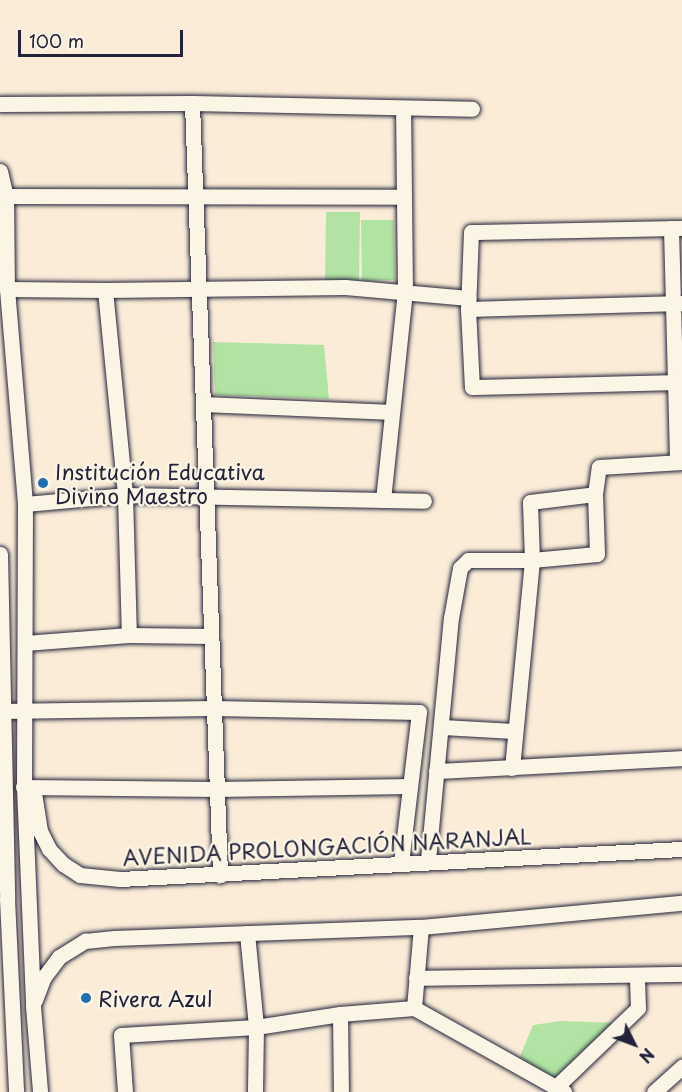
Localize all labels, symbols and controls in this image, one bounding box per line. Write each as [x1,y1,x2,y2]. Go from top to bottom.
scale bar [21,18,186,56]
text: 100 m [29,27,84,54]
place label: Institución Educativa Divino Maestro [55,458,265,508]
marker: Institución Educativa Divino Maestro [36,476,50,490]
street label: AVENIDA PROLONGACIÓN NARANJAL [122,823,532,869]
place label: Rivera Azul [98,985,214,1011]
marker: Rivera Azul [79,991,93,1005]
north arrow [604,1014,664,1074]
text: N [634,1043,661,1069]

